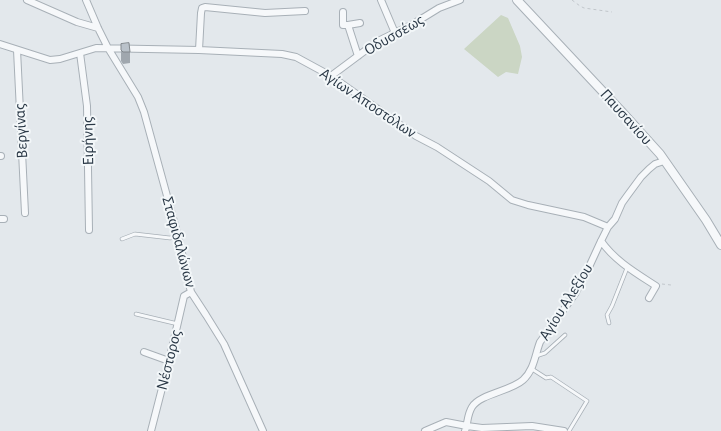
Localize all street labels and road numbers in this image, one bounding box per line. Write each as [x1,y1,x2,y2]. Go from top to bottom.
street label: Οδυσσέως [361,10,427,60]
street label: Αγίων Αποστόλων [316,64,420,142]
street label: Παυσανίου [596,85,656,149]
street label: Βεργίνας [10,103,32,159]
street label: Ειρήνης [78,117,98,165]
street label: Σταφιδαλώνων [158,194,200,290]
street label: Αγίου Αλεξίου [535,260,597,344]
street label: Νέστορος [152,328,186,392]

